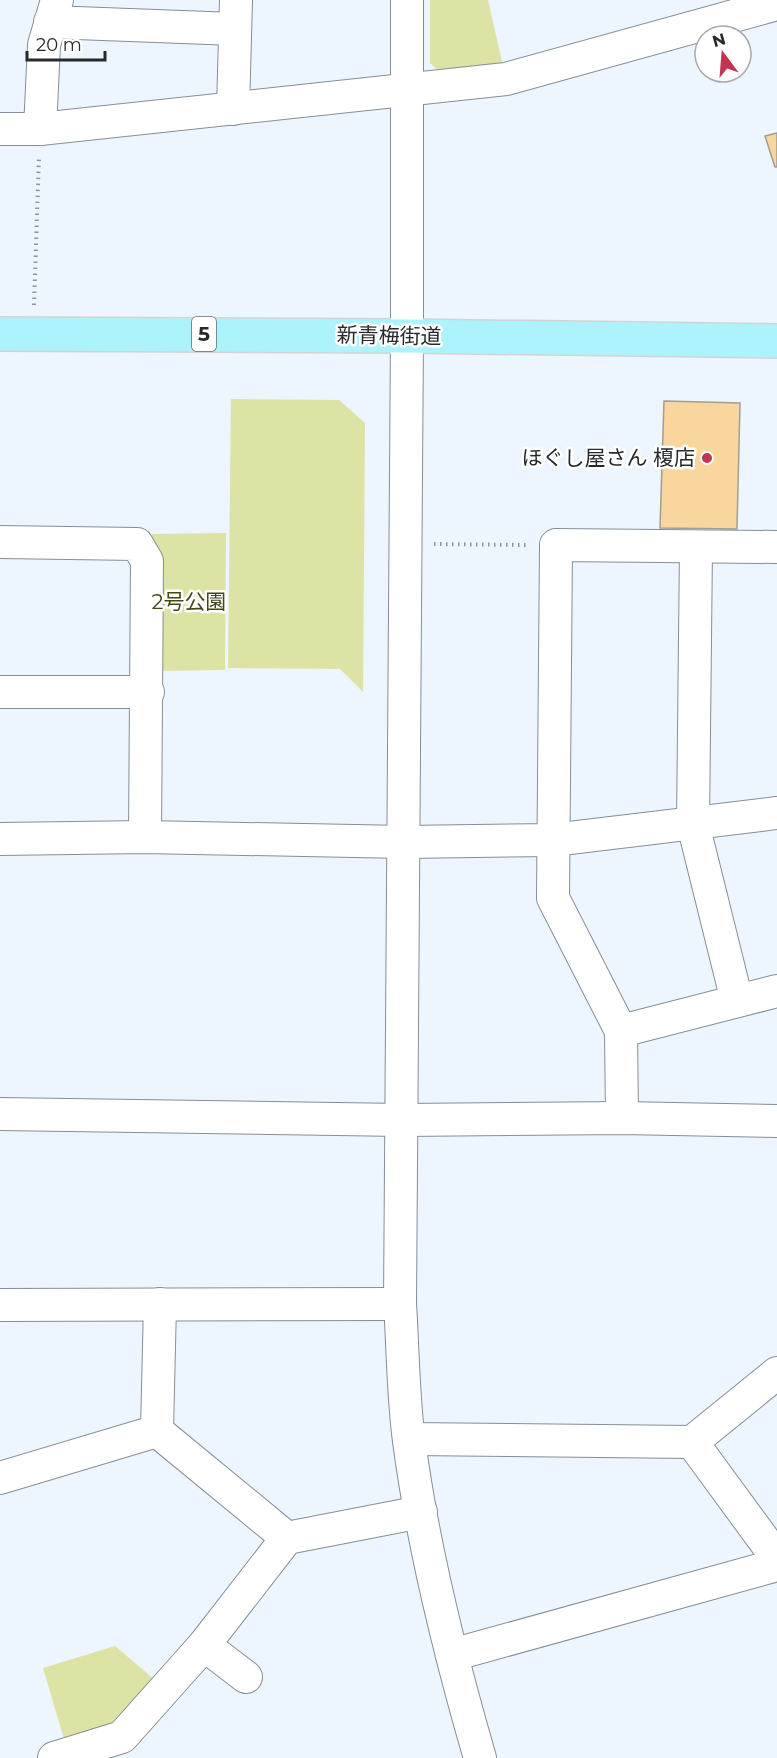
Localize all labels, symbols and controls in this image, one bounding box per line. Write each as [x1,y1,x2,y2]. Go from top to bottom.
scale bar [27,24,105,62]
north arrow [693,24,753,84]
text: N [710,29,728,51]
text: 20 m [36,34,82,56]
road number: 5 [192,317,216,351]
street label: 新青梅街道 [336,322,442,349]
place label: ほぐし屋さん 榎店 [521,445,695,470]
marker: ほぐし屋さん 榎店 [700,451,714,465]
park label: 2号公園 [152,589,226,614]

